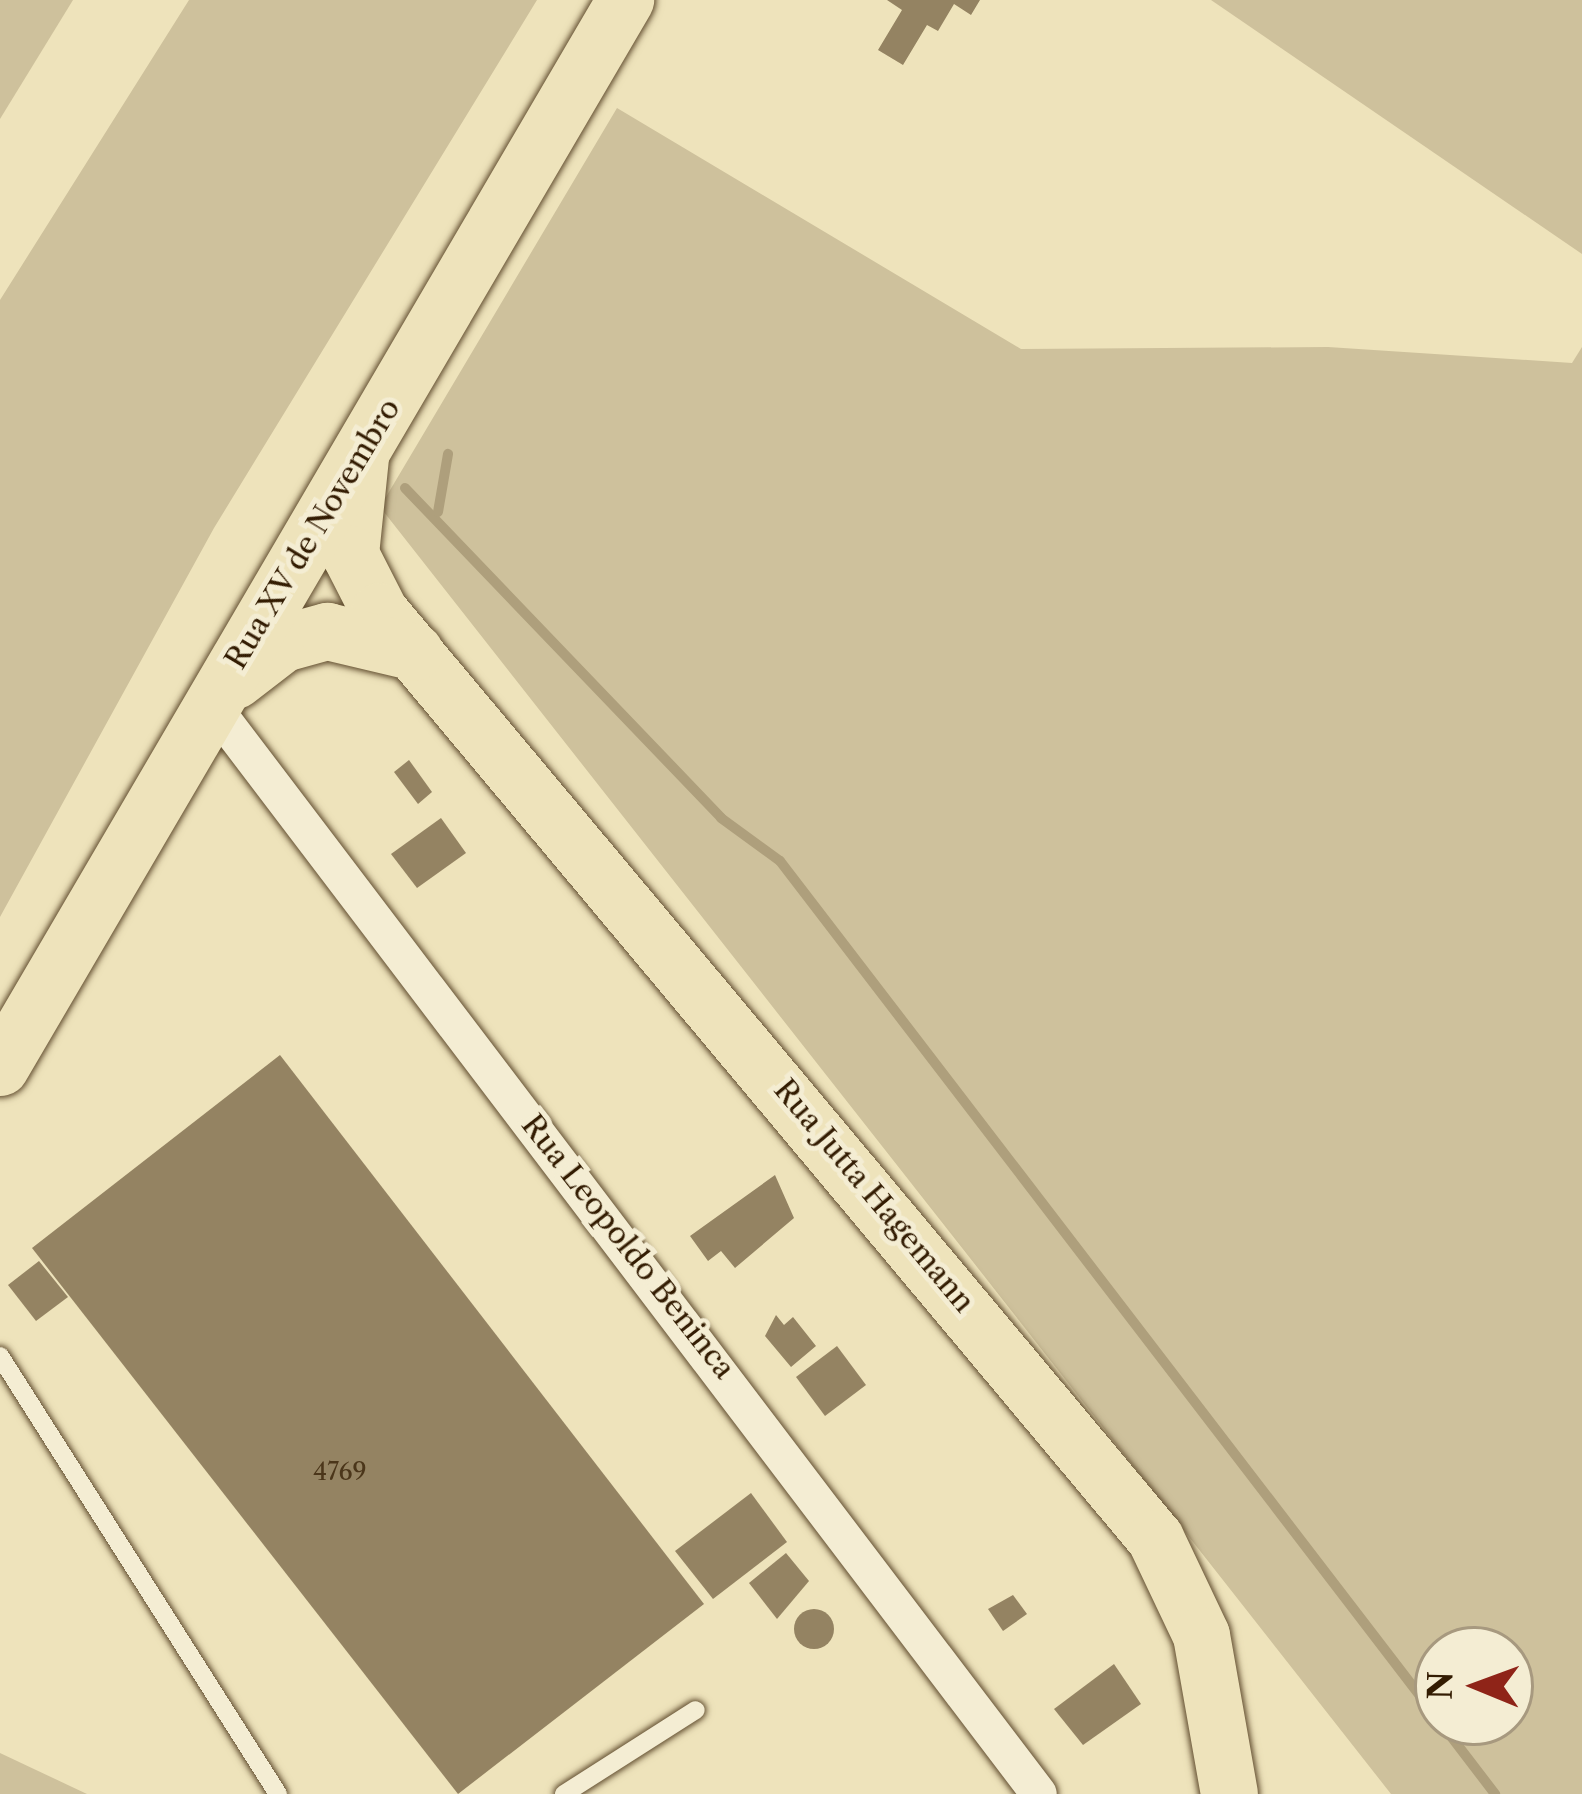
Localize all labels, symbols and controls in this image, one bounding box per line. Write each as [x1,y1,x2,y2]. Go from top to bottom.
street label: Rua XV de Novembro [217,391,409,677]
street label: Rua Jutta Hagemann [766,1072,982,1320]
street label: Rua Leopoldo Beninca [514,1108,742,1386]
house number: 4769 [313,1458,367,1486]
north arrow [1414,1626,1534,1746]
text: N [1420,1671,1461,1700]

